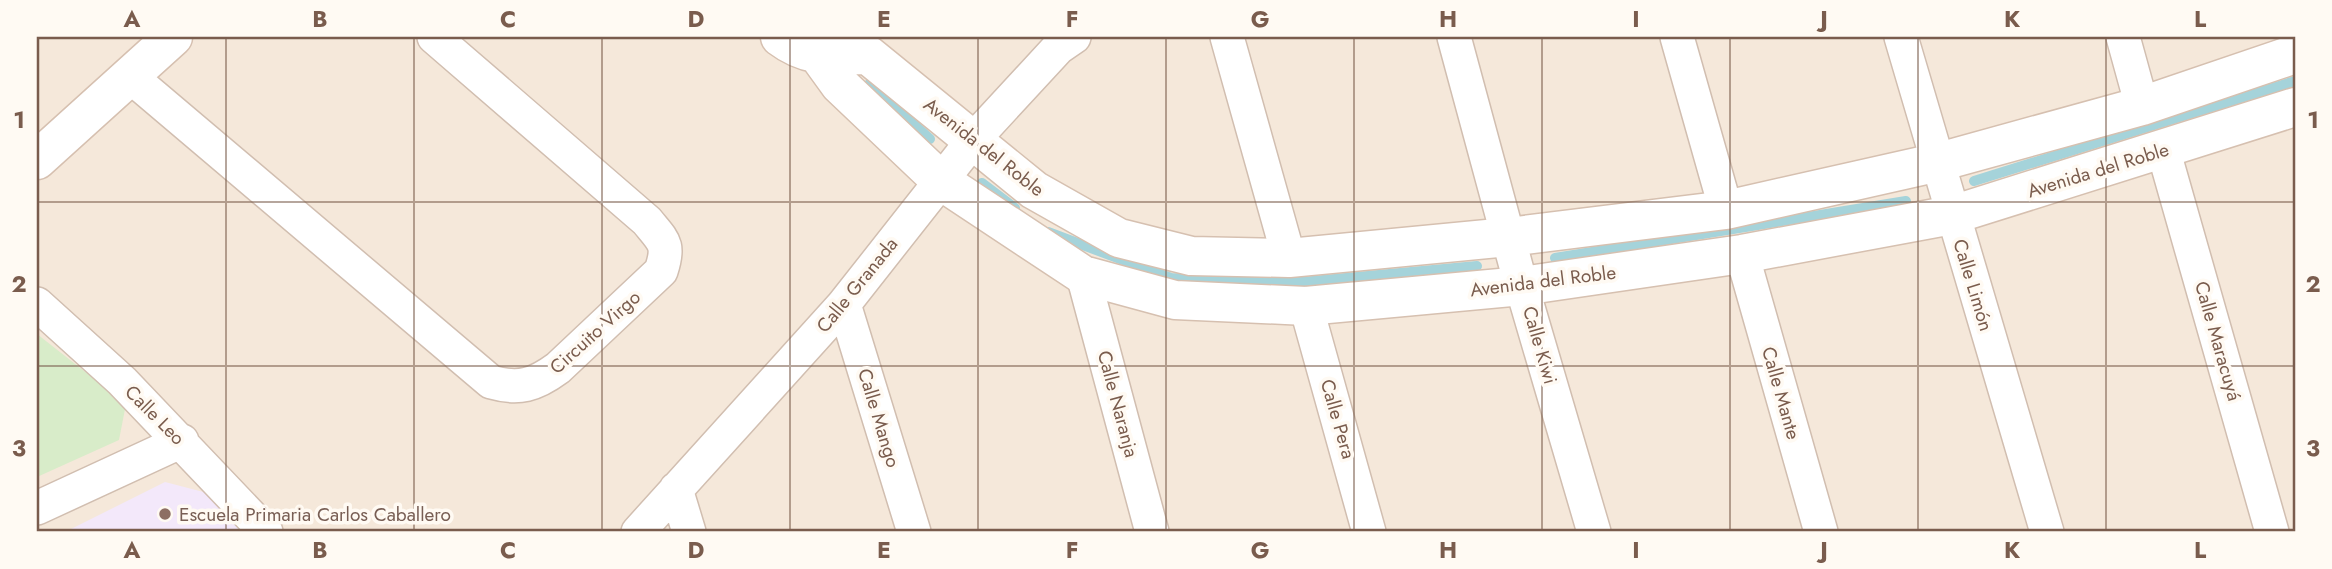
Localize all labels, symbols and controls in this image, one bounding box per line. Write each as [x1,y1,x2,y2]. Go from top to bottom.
text: A [123,2,141,36]
text: B [312,2,328,36]
text: C [500,2,516,36]
text: D [688,2,705,36]
text: E [877,2,891,36]
text: F [1066,2,1078,36]
text: G [1251,2,1269,36]
text: H [1439,2,1457,36]
text: I [1632,2,1640,36]
text: J [1816,2,1828,36]
text: K [2004,2,2021,36]
text: L [2194,2,2207,36]
street label: Avenida del Roble [918,91,1050,203]
text: 1 [13,103,25,137]
text: 1 [2307,103,2319,137]
street label: Avenida del Roble [2024,136,2172,204]
street label: Calle Granada [810,231,904,339]
street label: Calle Limón [1946,236,2000,334]
street label: Avenida del Roble [1469,259,1618,303]
text: 2 [11,267,27,301]
text: 2 [2305,267,2321,301]
street label: Calle Maracuyá [2188,278,2248,404]
street label: Circuito Virgo [544,284,646,380]
street label: Calle Kiwi [1516,303,1564,387]
street label: Calle Mante [1755,344,1807,443]
street label: Calle Naranja [1091,347,1145,461]
street label: Calle Mango [851,365,907,471]
street label: Calle Pera [1314,376,1362,462]
street label: Calle Leo [119,379,191,451]
text: 3 [12,431,26,465]
text: 3 [2306,431,2320,465]
place label: Escuela Primaria Carlos Caballero [179,501,451,528]
marker: Escuela Primaria Carlos Caballero [157,506,173,522]
text: A [123,533,141,567]
text: B [312,533,328,567]
text: C [500,533,516,567]
text: D [688,533,705,567]
text: E [877,533,891,567]
text: F [1066,533,1078,567]
text: G [1251,533,1269,567]
text: H [1439,533,1457,567]
text: I [1632,533,1640,567]
text: J [1816,533,1828,567]
text: K [2004,533,2021,567]
text: L [2194,533,2207,567]

